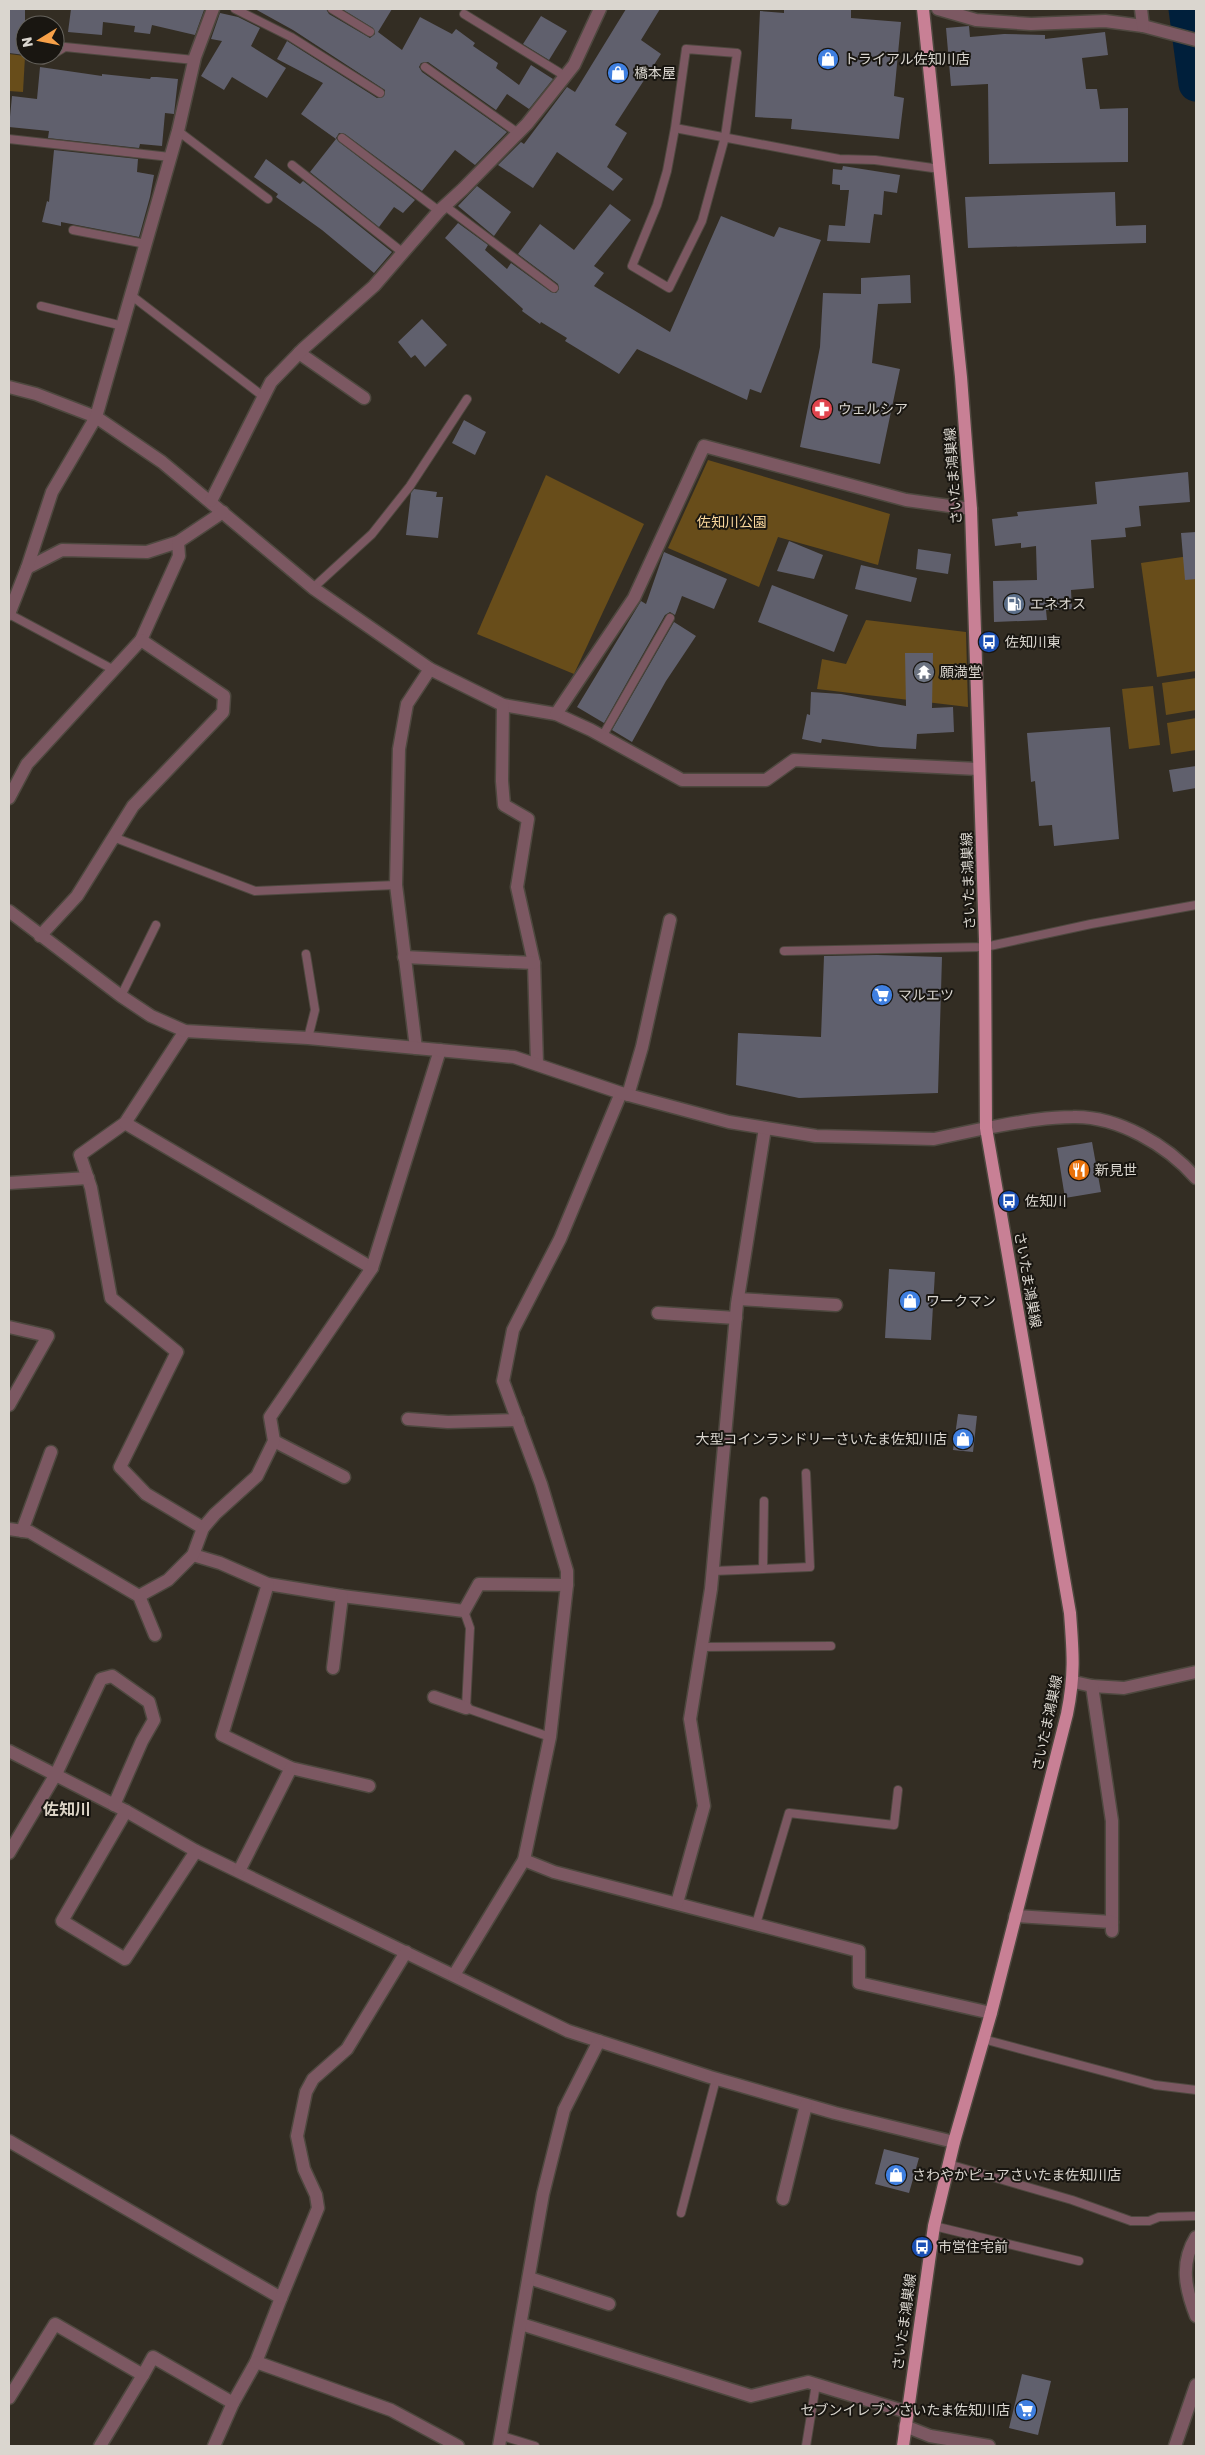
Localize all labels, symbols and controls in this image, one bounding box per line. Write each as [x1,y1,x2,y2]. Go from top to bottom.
north arrow [15,15,65,65]
text: N [18,36,37,49]
shop icon: トライアル佐知川店 [816,47,840,71]
place label: トライアル佐知川店 [844,51,970,68]
shop icon: 橋本屋 [606,61,630,85]
place label: 橋本屋 [634,65,676,82]
pharmacy icon: ウェルシア [810,397,834,421]
place label: ウェルシア [838,401,908,418]
street label: さいたま鴻巣線 [942,427,965,525]
park label: 佐知川公園 [697,514,767,531]
fuel station icon: エネオス [1002,592,1026,616]
place label: エネオス [1030,596,1086,613]
bus stop icon: 佐知川東 [977,630,1001,654]
place label: 佐知川東 [1005,634,1061,651]
temple icon: 願満堂 [912,660,936,684]
place label: 願満堂 [940,664,982,681]
street label: さいたま鴻巣線 [958,832,979,930]
supermarket icon: マルエツ [870,983,894,1007]
place label: マルエツ [898,987,954,1004]
restaurant icon: 新見世 [1067,1158,1091,1182]
place label: 新見世 [1095,1162,1137,1179]
bus stop icon: 佐知川 [997,1189,1021,1213]
place label: 佐知川 [1025,1193,1067,1210]
street label: さいたま鴻巣線 [1011,1231,1044,1330]
shop icon: ワークマン [898,1289,922,1313]
place label: ワークマン [926,1293,996,1310]
shop icon: 大型コインランドリーさいたま佐知川店 [951,1427,975,1451]
place label: 大型コインランドリーさいたま佐知川店 [695,1431,947,1448]
street label: さいたま鴻巣線 [1029,1674,1066,1773]
district label: 佐知川 [42,1800,91,1819]
shop icon: さわやかピュアさいたま佐知川店 [884,2163,908,2187]
place label: さわやかピュアさいたま佐知川店 [912,2167,1121,2184]
bus stop icon: 市営住宅前 [910,2235,934,2259]
place label: 市営住宅前 [938,2239,1008,2256]
street label: さいたま鴻巣線 [889,2273,920,2372]
supermarket icon: セブンイレブンさいたま佐知川店 [1014,2398,1038,2422]
place label: セブンイレブンさいたま佐知川店 [800,2402,1010,2419]

